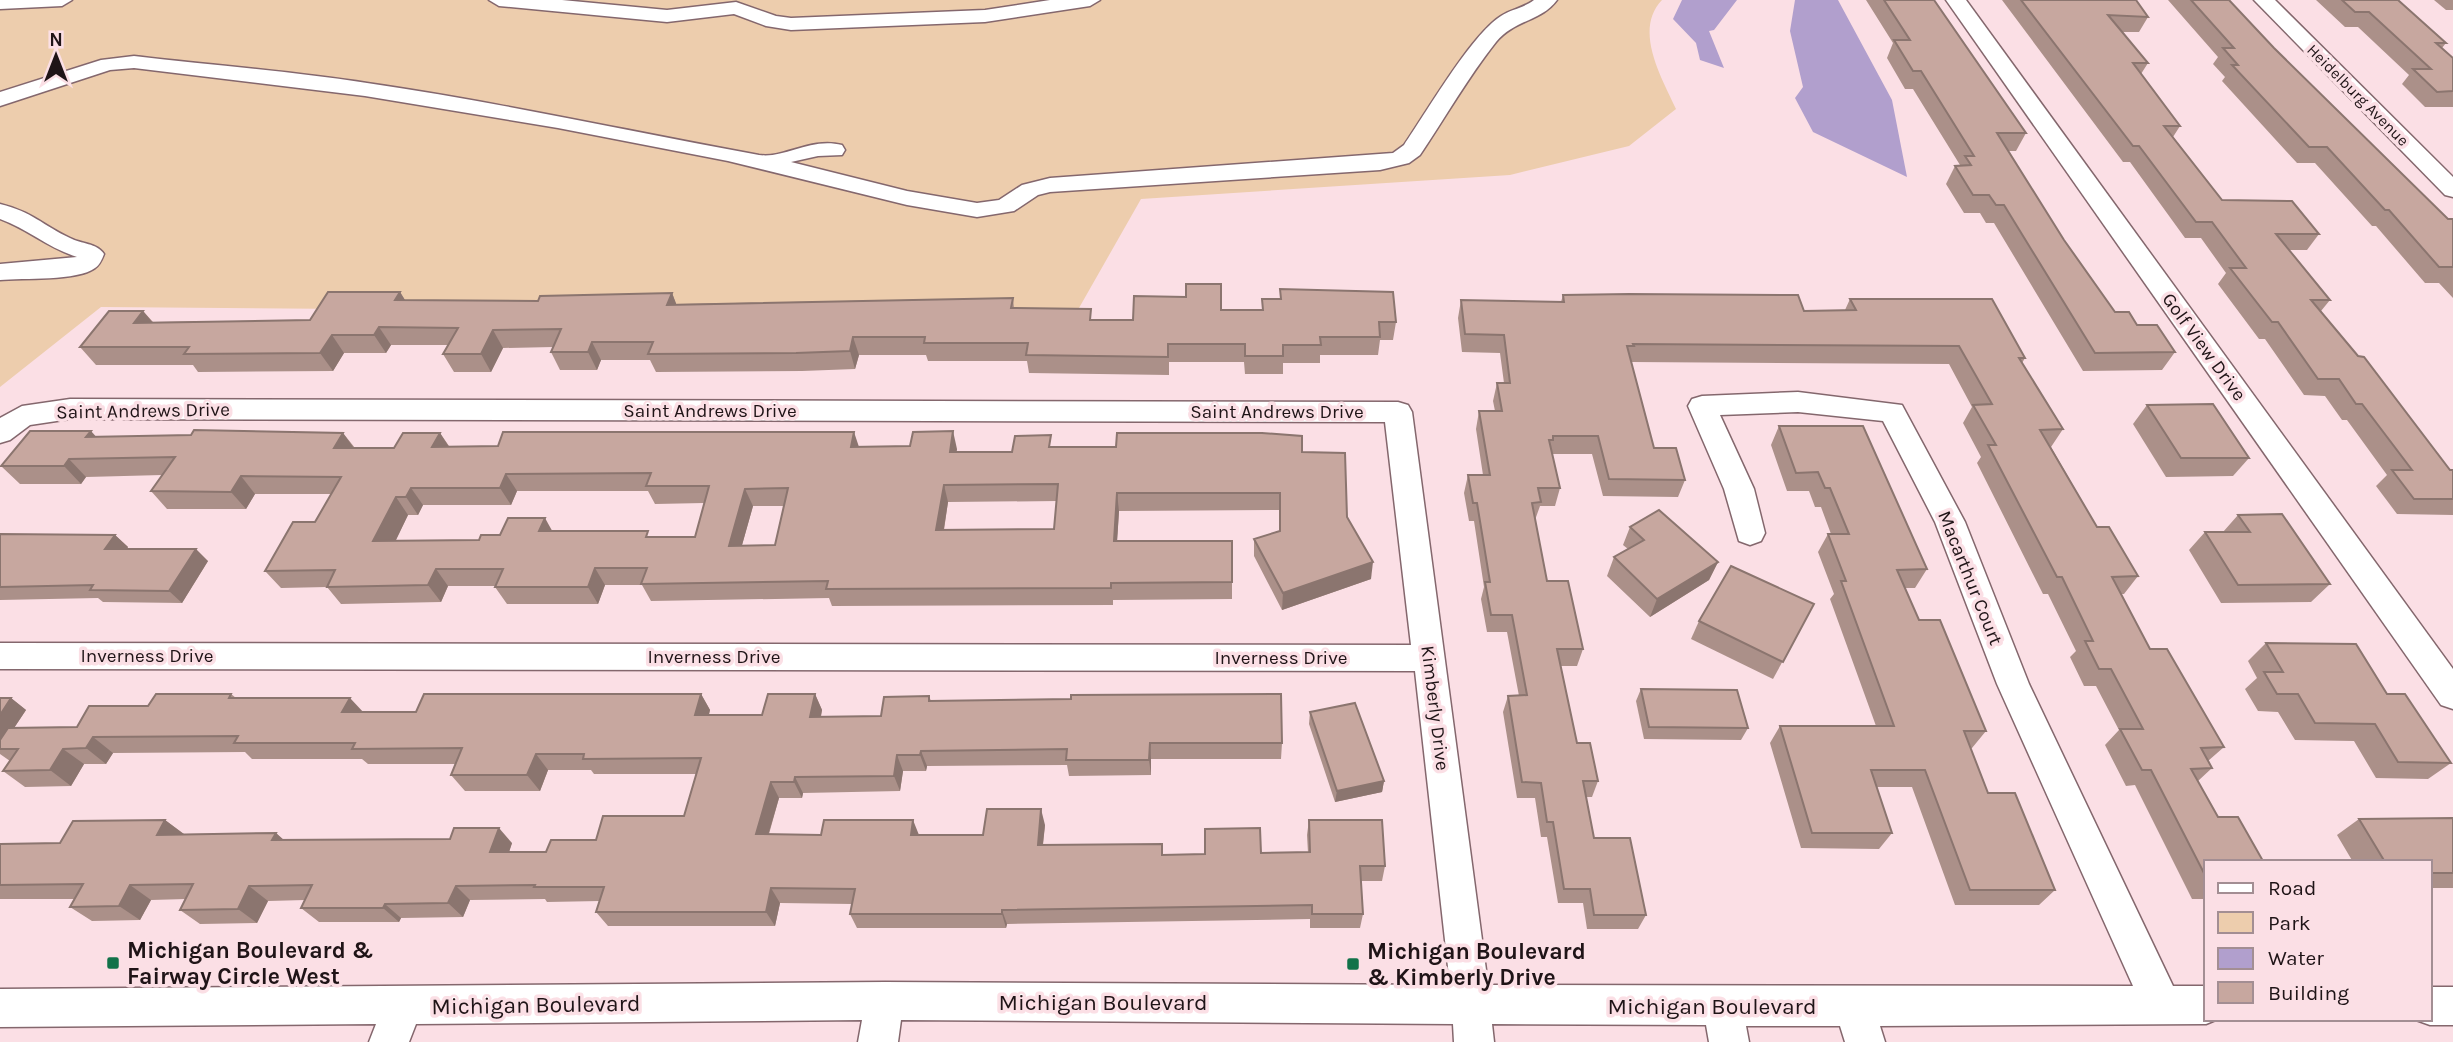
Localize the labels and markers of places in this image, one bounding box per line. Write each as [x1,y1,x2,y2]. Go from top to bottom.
place label: Michigan Boulevard & Fairway Circle West [127,937,374,990]
place label: Michigan Boulevard & Kimberly Drive [1367,938,1586,991]
marker: Michigan Boulevard & Fairway Circle West [105,955,121,971]
marker: Michigan Boulevard & Kimberly Drive [1345,956,1361,972]

